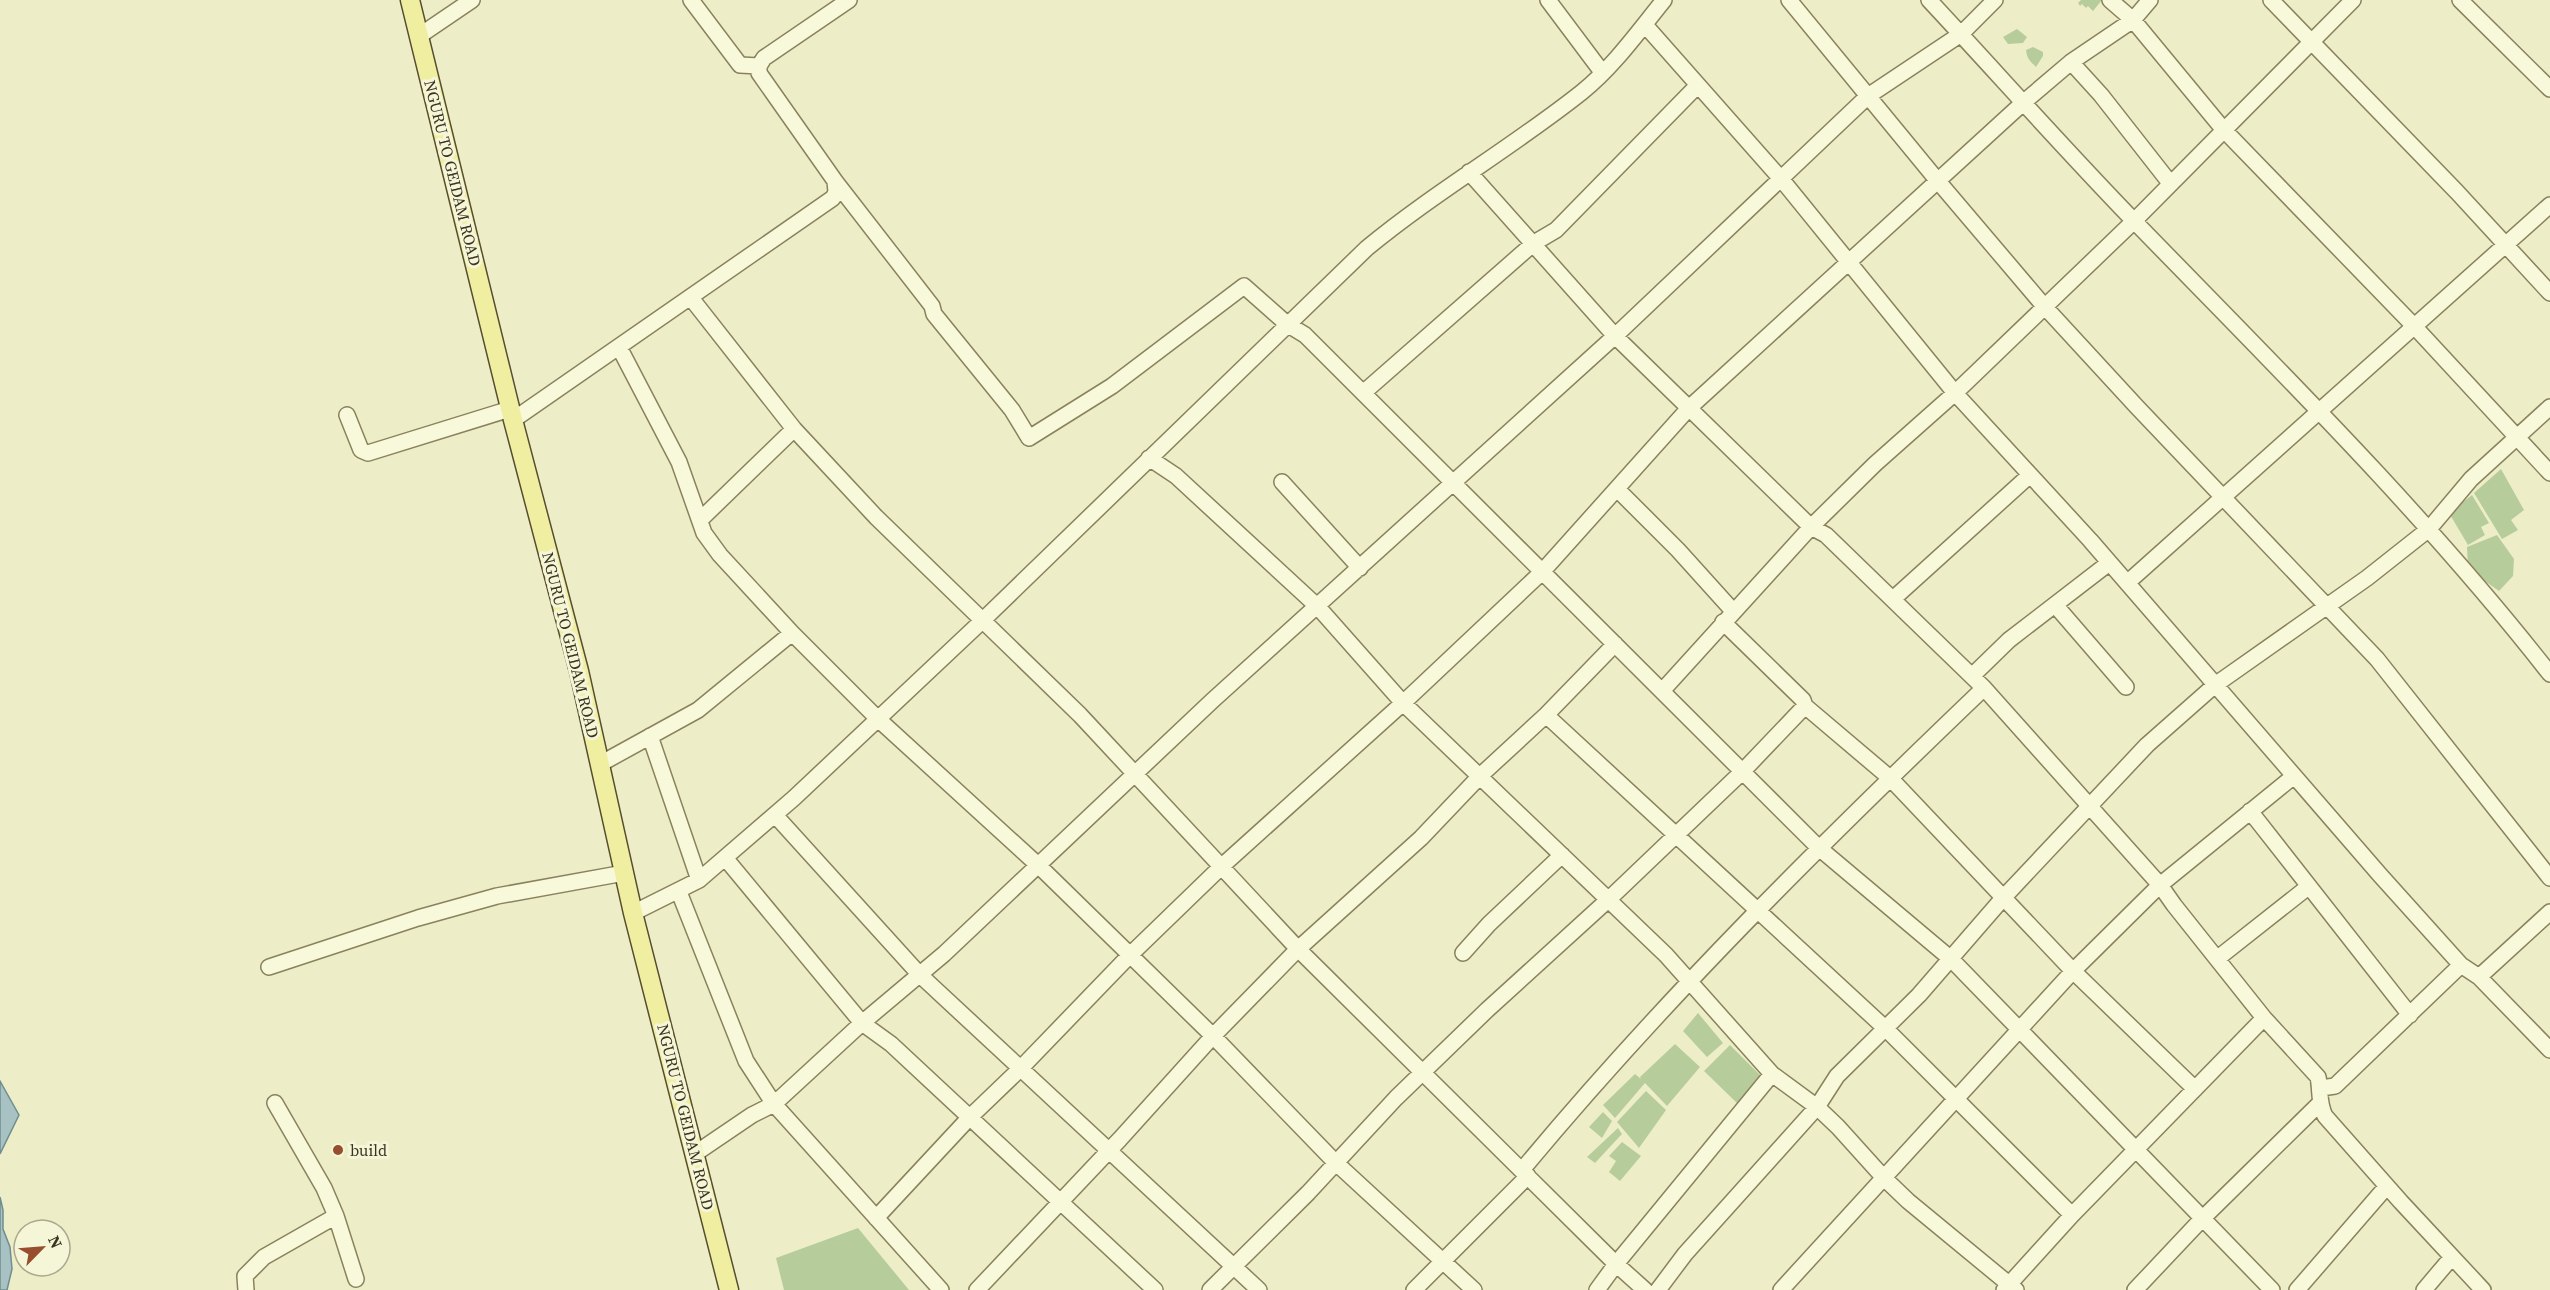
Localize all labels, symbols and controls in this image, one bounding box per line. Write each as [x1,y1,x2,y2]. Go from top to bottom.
street label: NGURU TO GEIDAM ROAD [419,78,487,268]
street label: NGURU TO GEIDAM ROAD [537,550,605,740]
street label: NGURU TO GEIDAM ROAD [652,1022,720,1212]
place label: build [350,1139,387,1161]
marker: build [331,1143,345,1157]
north arrow [12,1218,72,1278]
text: N [43,1232,68,1252]

